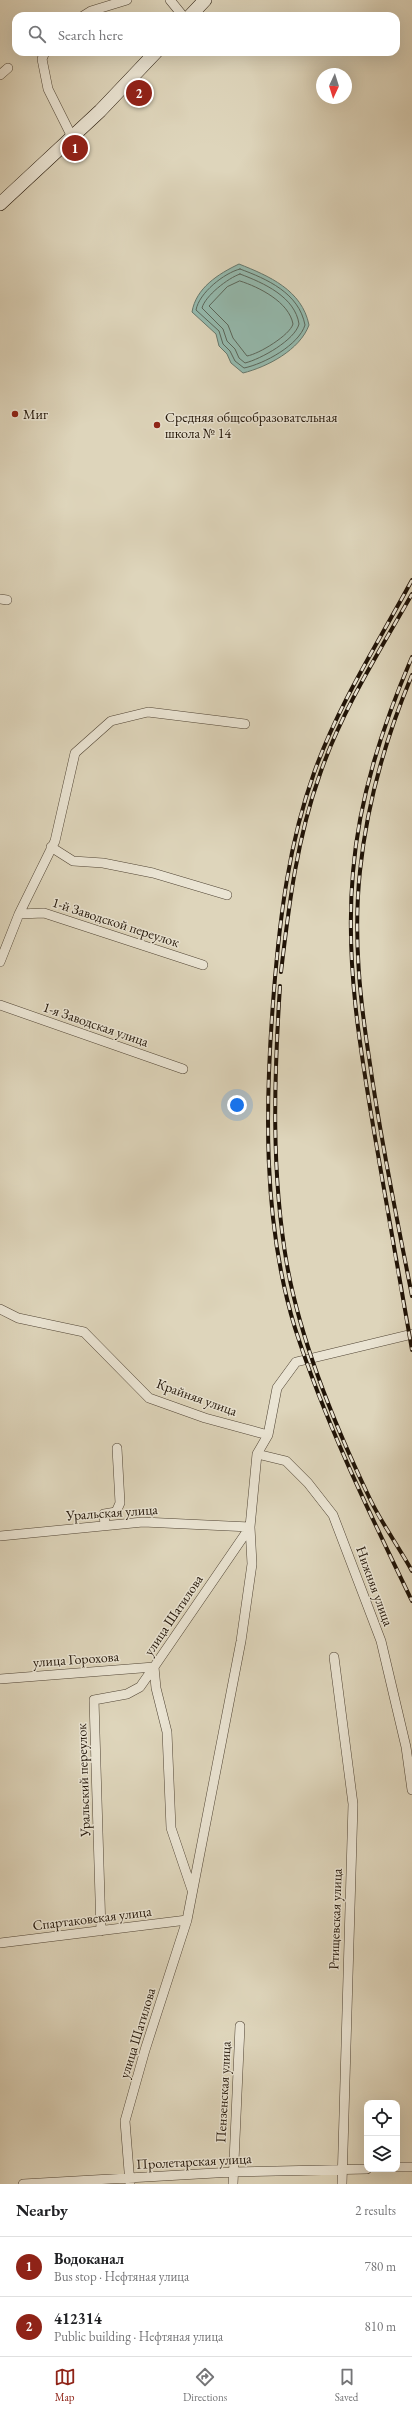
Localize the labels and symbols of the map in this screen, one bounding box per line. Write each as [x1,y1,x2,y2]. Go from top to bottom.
north arrow [316,68,352,104]
pin: 2 [126,78,152,108]
pin: 1 [62,133,88,163]
place label: Миг [23,405,48,423]
place label: Средняя общеобразовательная школа № 14 [165,408,338,442]
marker: Миг [10,409,20,419]
marker: Средняя общеобразовательная школа № 14 [152,420,162,430]
street label: 1-й Заводской переулок [50,893,182,951]
street label: 1-я Заводская улица [41,997,152,1051]
your location [227,1095,247,1115]
street label: Крайняя улица [154,1374,240,1420]
street label: Уральская улица [65,1500,159,1524]
street label: Нижняя улица [352,1544,398,1629]
street label: улица Шатилова [139,1571,207,1659]
street label: улица Горохова [32,1647,120,1671]
street label: Уральский переулок [72,1723,94,1838]
street label: Ртищевская улица [324,1868,346,1970]
street label: Спартаковская улица [31,1902,153,1934]
street label: улица Шатилова [115,1985,159,2081]
street label: Пензенская улица [211,2040,235,2143]
street label: Пролетарская улица [136,2149,253,2173]

